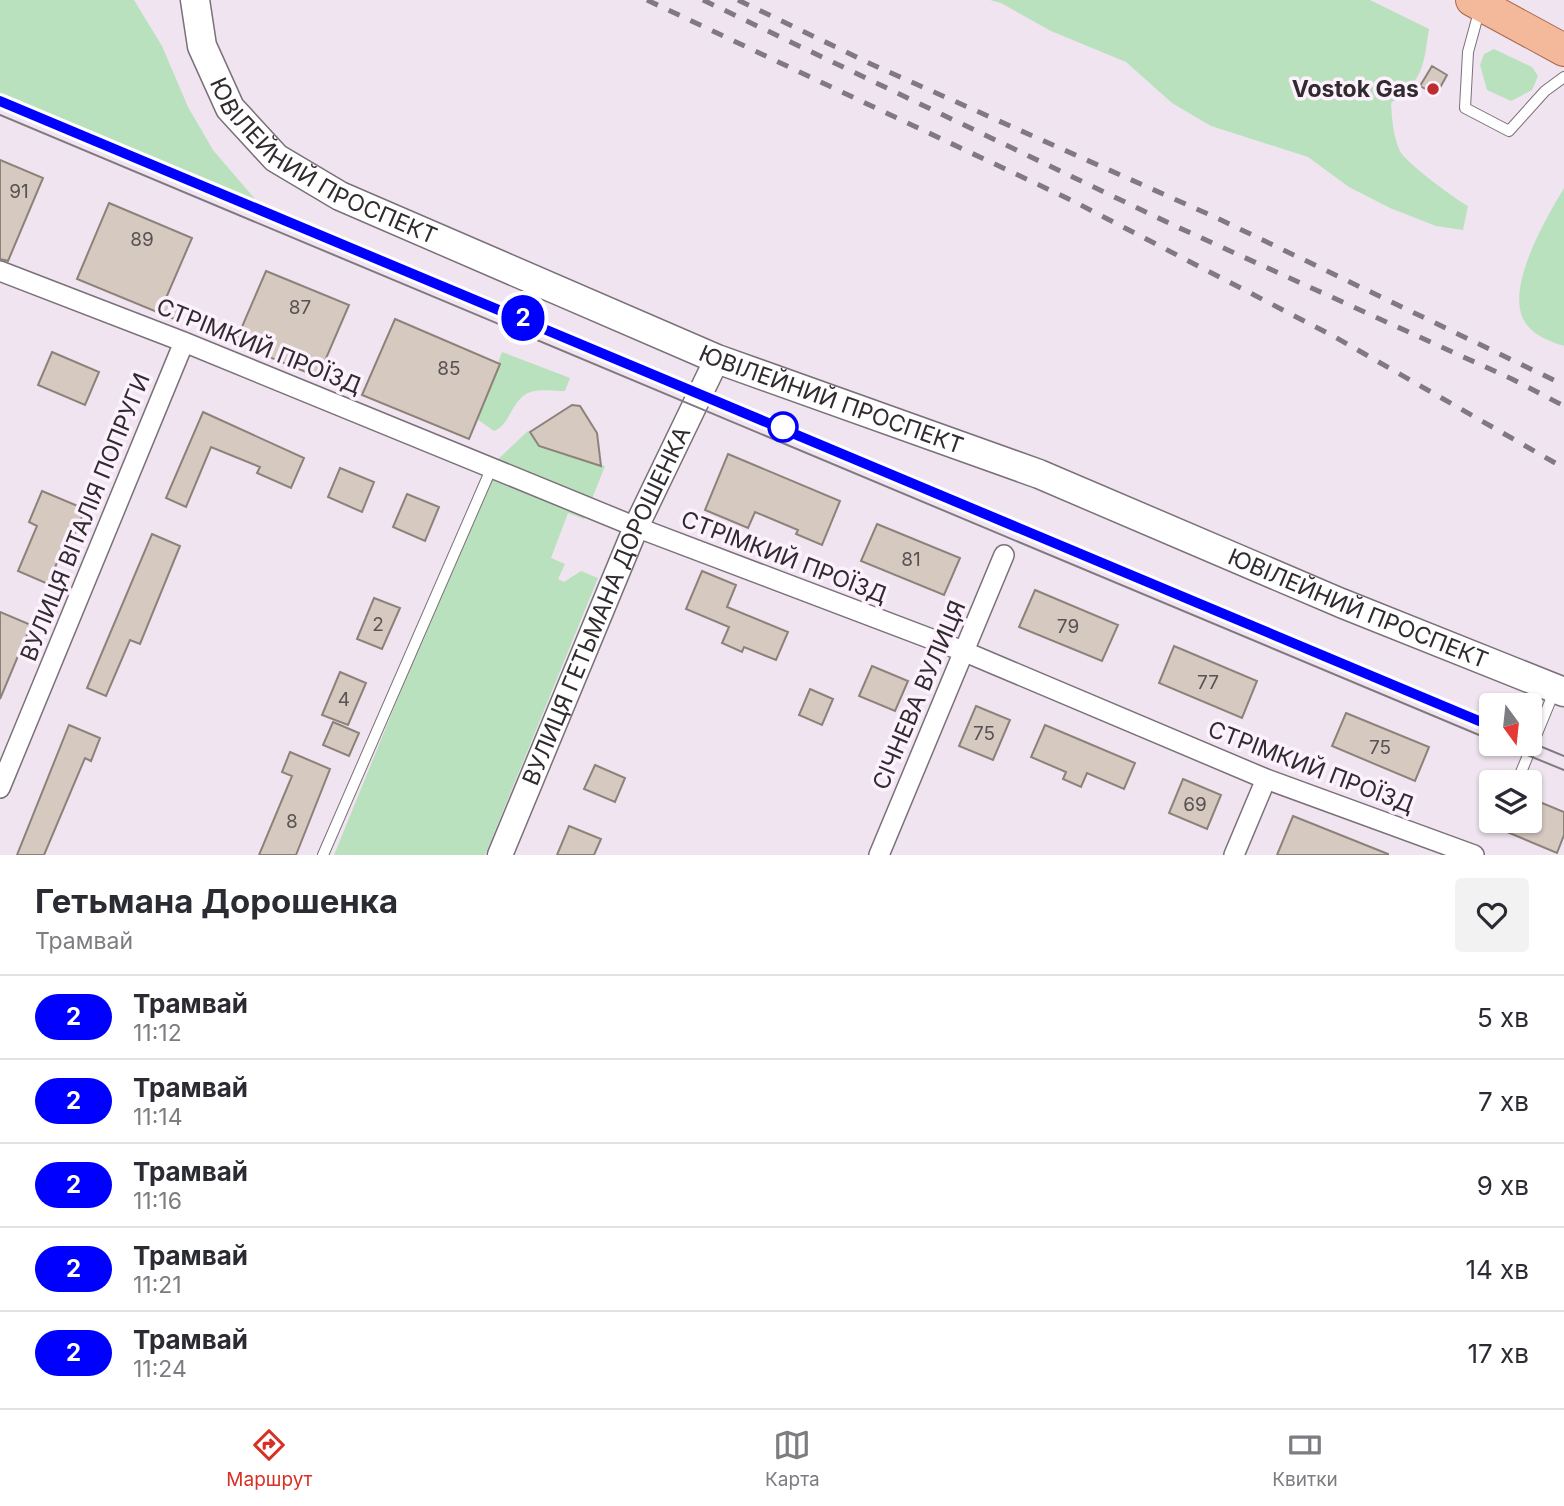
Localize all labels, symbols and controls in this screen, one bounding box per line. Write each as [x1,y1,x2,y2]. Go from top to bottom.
street label: ЮВІЛЕЙНИЙ ПРОСПЕКТ [204,73,441,250]
place label: Vostok Gas [1292,75,1419,103]
marker: Vostok Gas [1425,81,1441,97]
house number: 91 [9,180,29,203]
house number: 89 [130,228,154,251]
street label: СТРІМКИЙ ПРОЇЗД [152,292,366,400]
line badge: 2 [500,295,546,341]
house number: 87 [289,296,311,319]
text: 2 [515,303,531,332]
street label: ЮВІЛЕЙНИЙ ПРОСПЕКТ [695,339,967,460]
house number: 85 [437,357,461,380]
street label: ВУЛИЦЯ ВІТАЛІЯ ПОПРУГИ [14,369,156,665]
unlabelled marker [768,412,798,442]
street label: ВУЛИЦЯ ГЕТЬМАНА ДОРОШЕНКА [517,422,696,789]
street label: СТРІМКИЙ ПРОЇЗД [677,505,891,609]
street label: ЮВІЛЕЙНИЙ ПРОСПЕКТ [1224,542,1492,674]
house number: 81 [901,548,921,571]
street label: СІЧНЕВА ВУЛИЦЯ [866,596,972,794]
house number: 2 [372,613,384,636]
house number: 79 [1057,615,1079,638]
house number: 77 [1197,671,1219,694]
house number: 4 [338,688,350,711]
north arrow [1479,693,1542,756]
map controls [1479,693,1542,833]
street label: СТРІМКИЙ ПРОЇЗД [1204,715,1418,819]
house number: 75 [973,722,995,745]
house number: 75 [1369,736,1391,759]
button: layers [1479,770,1542,833]
house number: 69 [1183,793,1207,816]
house number: 8 [286,810,298,833]
button: heart [1455,878,1529,952]
text: Гетьмана Дорошенка [35,881,398,921]
text: Трамвай [35,927,133,955]
text: Трамвай [133,988,248,1019]
text: 2 [66,1002,81,1031]
text: 5 хв [1477,1002,1529,1033]
text: 11:12 [133,1019,182,1047]
text: Трамвай [133,1072,248,1103]
text: 2 [66,1086,81,1115]
text: 7 хв [1478,1086,1529,1117]
text: 11:14 [133,1103,183,1131]
text: Трамвай [133,1156,248,1187]
text: 2 [66,1170,81,1199]
text: 9 хв [1477,1170,1529,1201]
text: 11:16 [133,1187,182,1215]
text: Трамвай [133,1240,248,1271]
text: 2 [66,1254,81,1283]
text: 14 хв [1465,1254,1529,1285]
text: 11:21 [133,1271,182,1299]
text: Трамвай [133,1324,248,1355]
text: 2 [66,1338,81,1367]
text: 17 хв [1468,1338,1529,1369]
text: 11:24 [133,1355,187,1383]
tab: Маршрут [226,1426,312,1491]
tab: Карта [765,1426,820,1491]
tab: Квитки [1272,1426,1338,1491]

